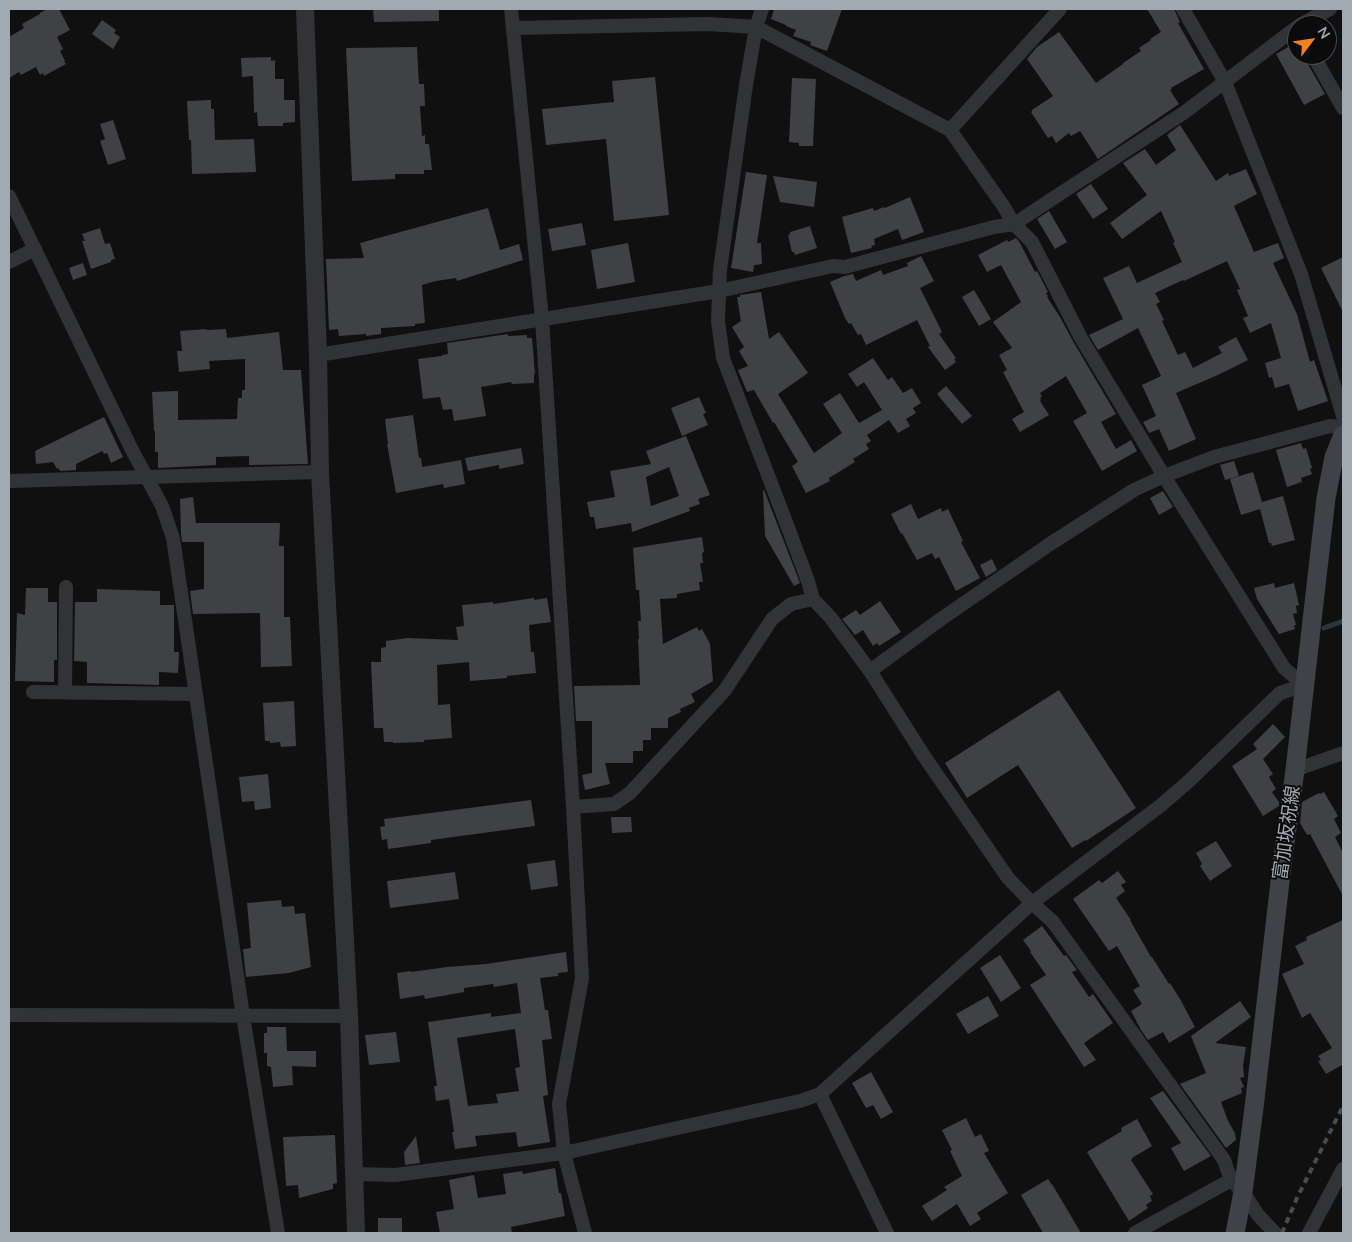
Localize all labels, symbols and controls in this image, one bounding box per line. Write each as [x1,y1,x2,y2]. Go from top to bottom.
north arrow [1287,15,1337,65]
text: N [1314,24,1334,42]
street label: 富加坂祝線 [1269,784,1305,882]

